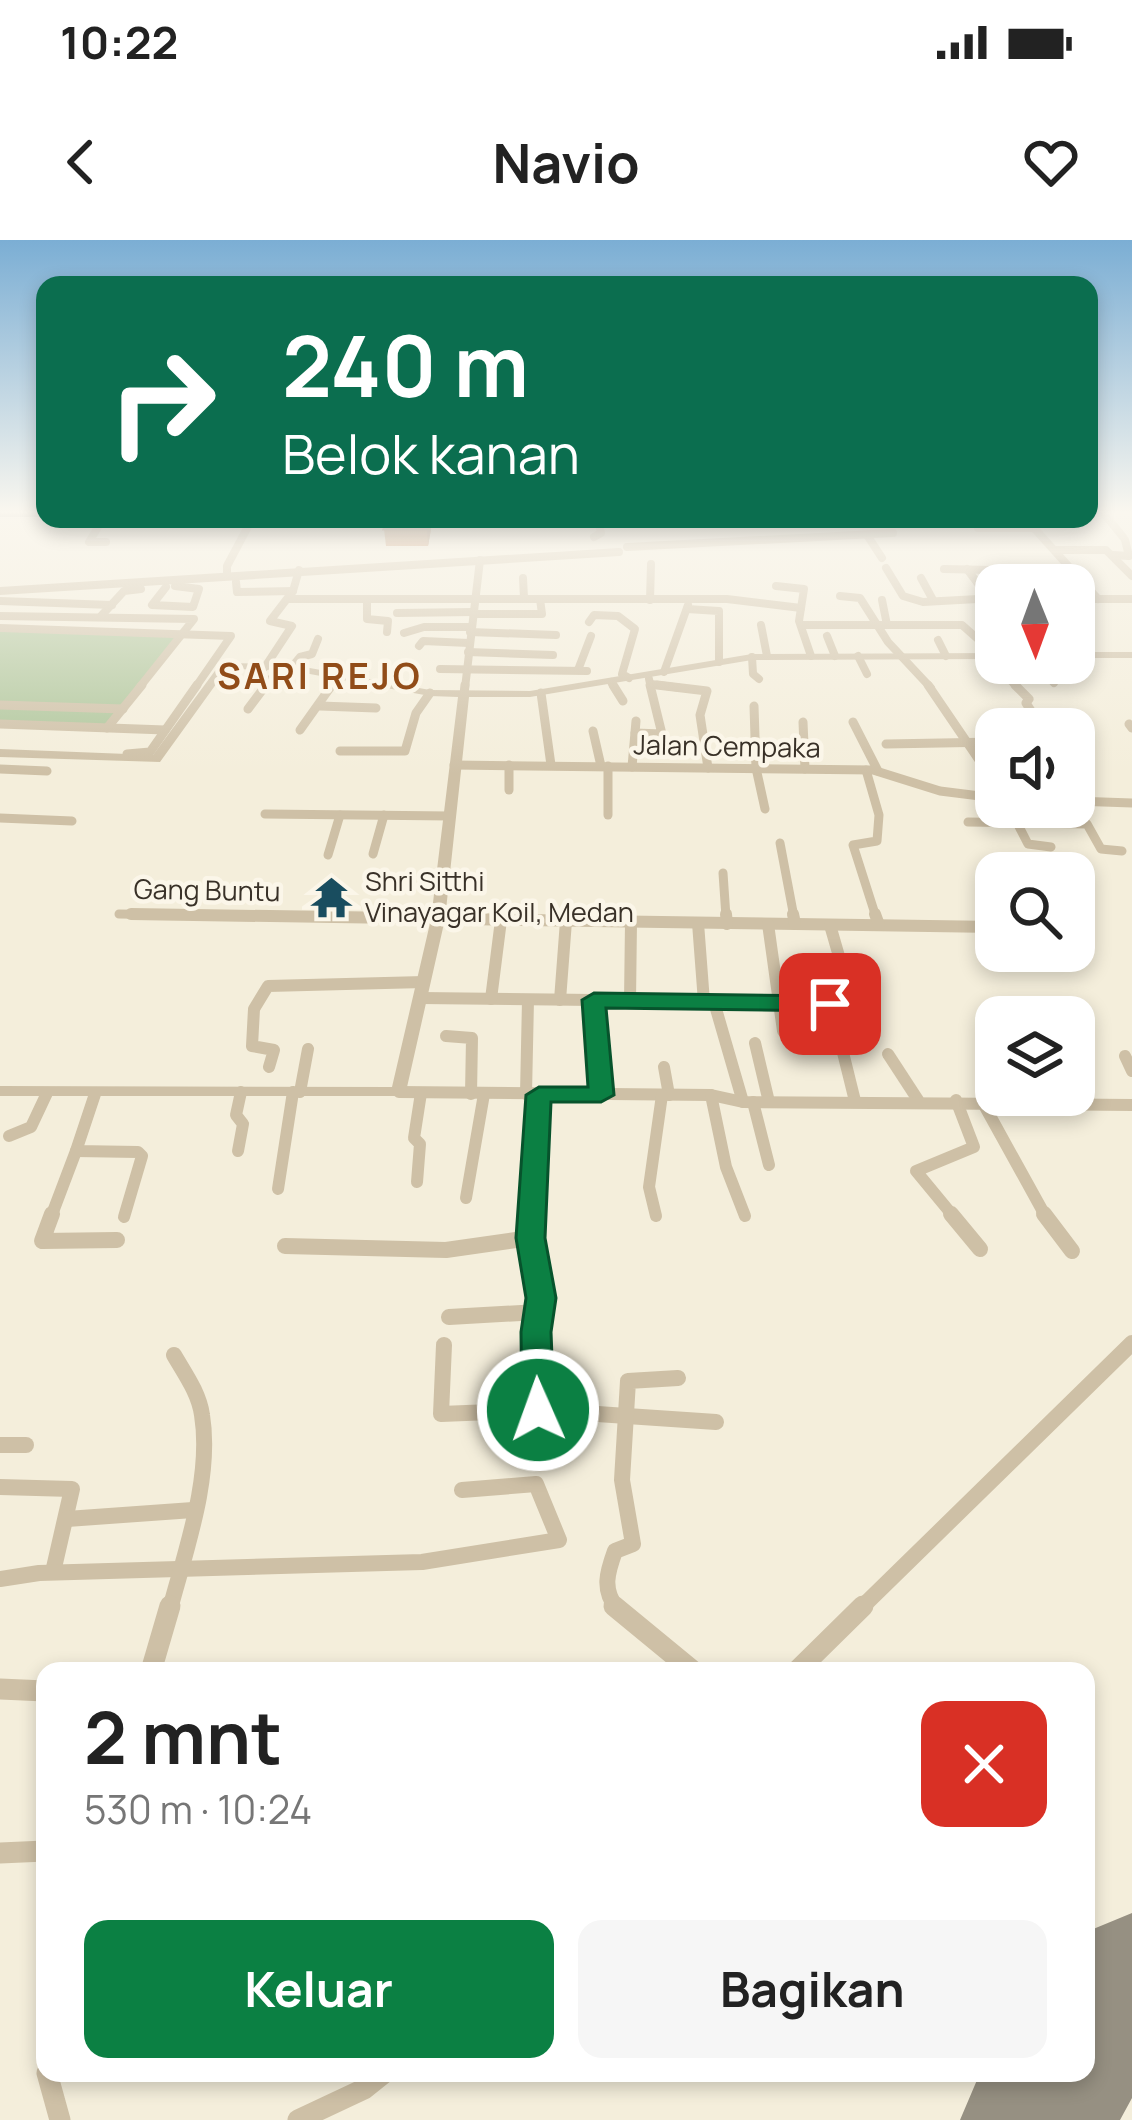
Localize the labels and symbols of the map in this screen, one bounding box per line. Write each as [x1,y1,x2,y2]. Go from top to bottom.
north arrow [975,564,1095,684]
district label: SARI REJO [217,651,423,700]
street label: Jalan Cempaka [633,725,821,766]
place label: Shri Sitthi Vinayagar Koil, Medan [365,862,634,930]
street label: Gang Buntu [133,870,281,909]
temple icon: Shri Sitthi Vinayagar Koil, Medan [308,875,354,921]
pin [779,953,881,1055]
position arrow [475,1347,601,1473]

